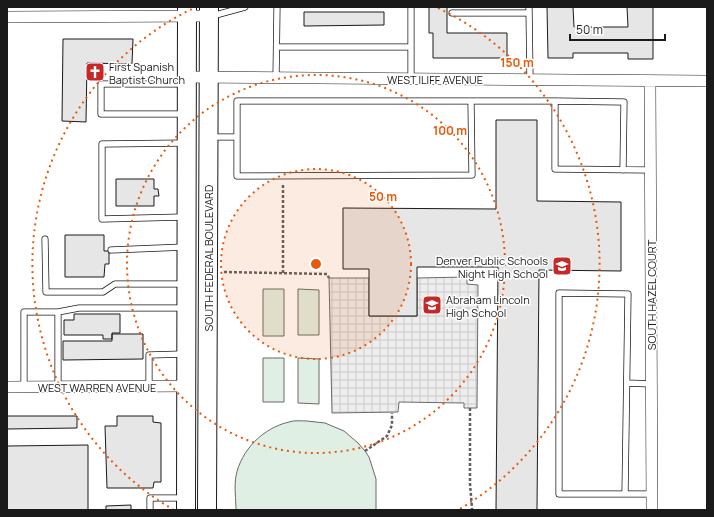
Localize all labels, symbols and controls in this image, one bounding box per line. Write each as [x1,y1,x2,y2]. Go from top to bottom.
scale bar [570,16,665,42]
text: 50 m [576,21,603,38]
text: 150 m [500,54,534,71]
place label: First Spanish Baptist Church [109,59,185,87]
church icon: First Spanish Baptist Church [84,61,106,83]
street label: WEST ILIFF AVENUE [387,72,483,87]
text: 100 m [433,122,467,139]
street label: SOUTH FEDERAL BOULEVARD [201,185,216,331]
text: 50 m [369,188,397,205]
street label: SOUTH HAZEL COURT [644,239,659,350]
place label: Denver Public Schools Night High School [436,253,548,281]
school or university icon: Denver Public Schools Night High School [551,255,573,277]
centre of rings [309,257,323,271]
place label: Abraham Lincoln High School [446,292,530,320]
school or university icon: Abraham Lincoln High School [421,294,443,316]
street label: WEST WARREN AVENUE [38,380,156,395]

